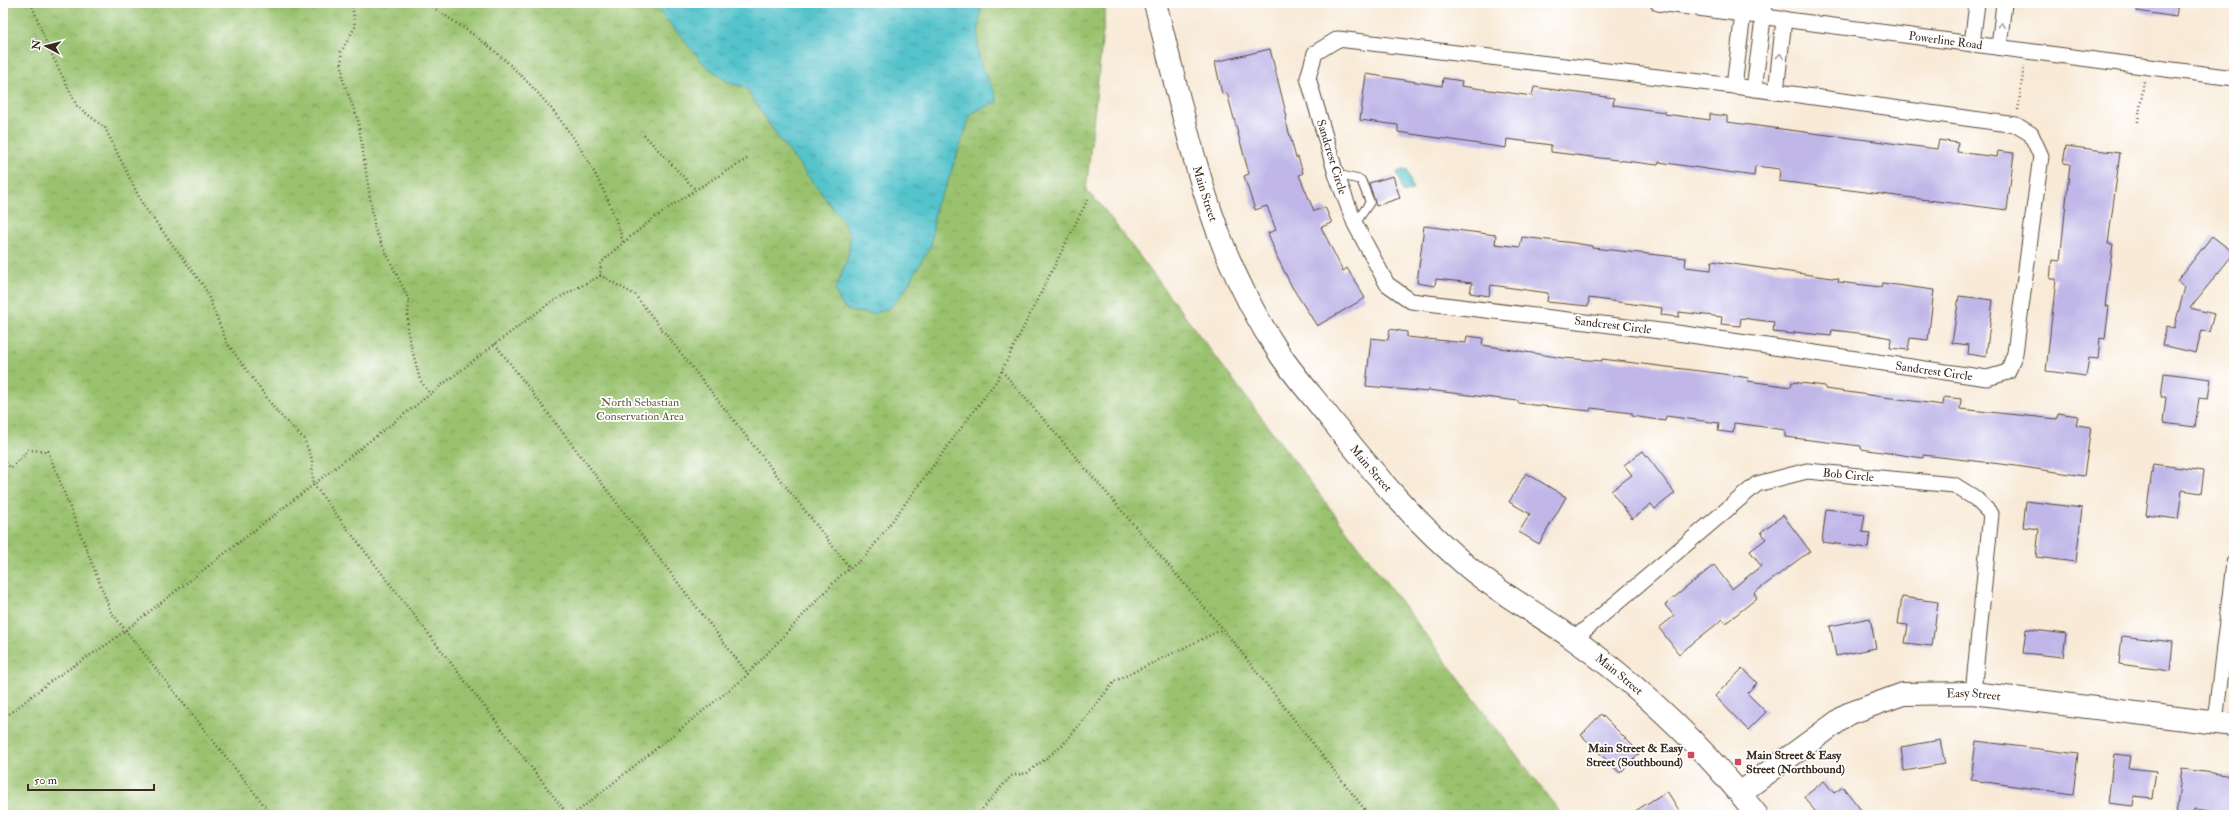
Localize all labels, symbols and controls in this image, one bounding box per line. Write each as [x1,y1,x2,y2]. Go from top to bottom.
one-way arrow [1997,22,2006,28]
north arrow [26,26,66,66]
street label: Powerline Road [1908,29,1983,53]
text: N [29,38,44,52]
one-way arrow [1776,53,1785,59]
street label: Sandcrest Circle [1313,118,1350,196]
street label: Main Street [1189,164,1221,224]
street label: Sandcrest Circle [1573,313,1652,338]
street label: Sandcrest Circle [1894,359,1973,384]
park label: North Sebastian Conservation Area [596,395,685,424]
street label: Main Street [1346,442,1395,495]
street label: Bob Circle [1822,466,1875,485]
street label: Main Street [1592,651,1646,699]
street label: Easy Street [1946,686,2002,704]
place label: Main Street & Easy Street (Southbound) [1586,741,1684,770]
place label: Main Street & Easy Street (Northbound) [1745,748,1845,777]
marker: Main Street & Easy Street (Southbound) [1686,750,1696,760]
marker: Main Street & Easy Street (Northbound) [1733,757,1743,767]
scale bar [28,766,154,792]
text: 50 m [34,773,58,788]

